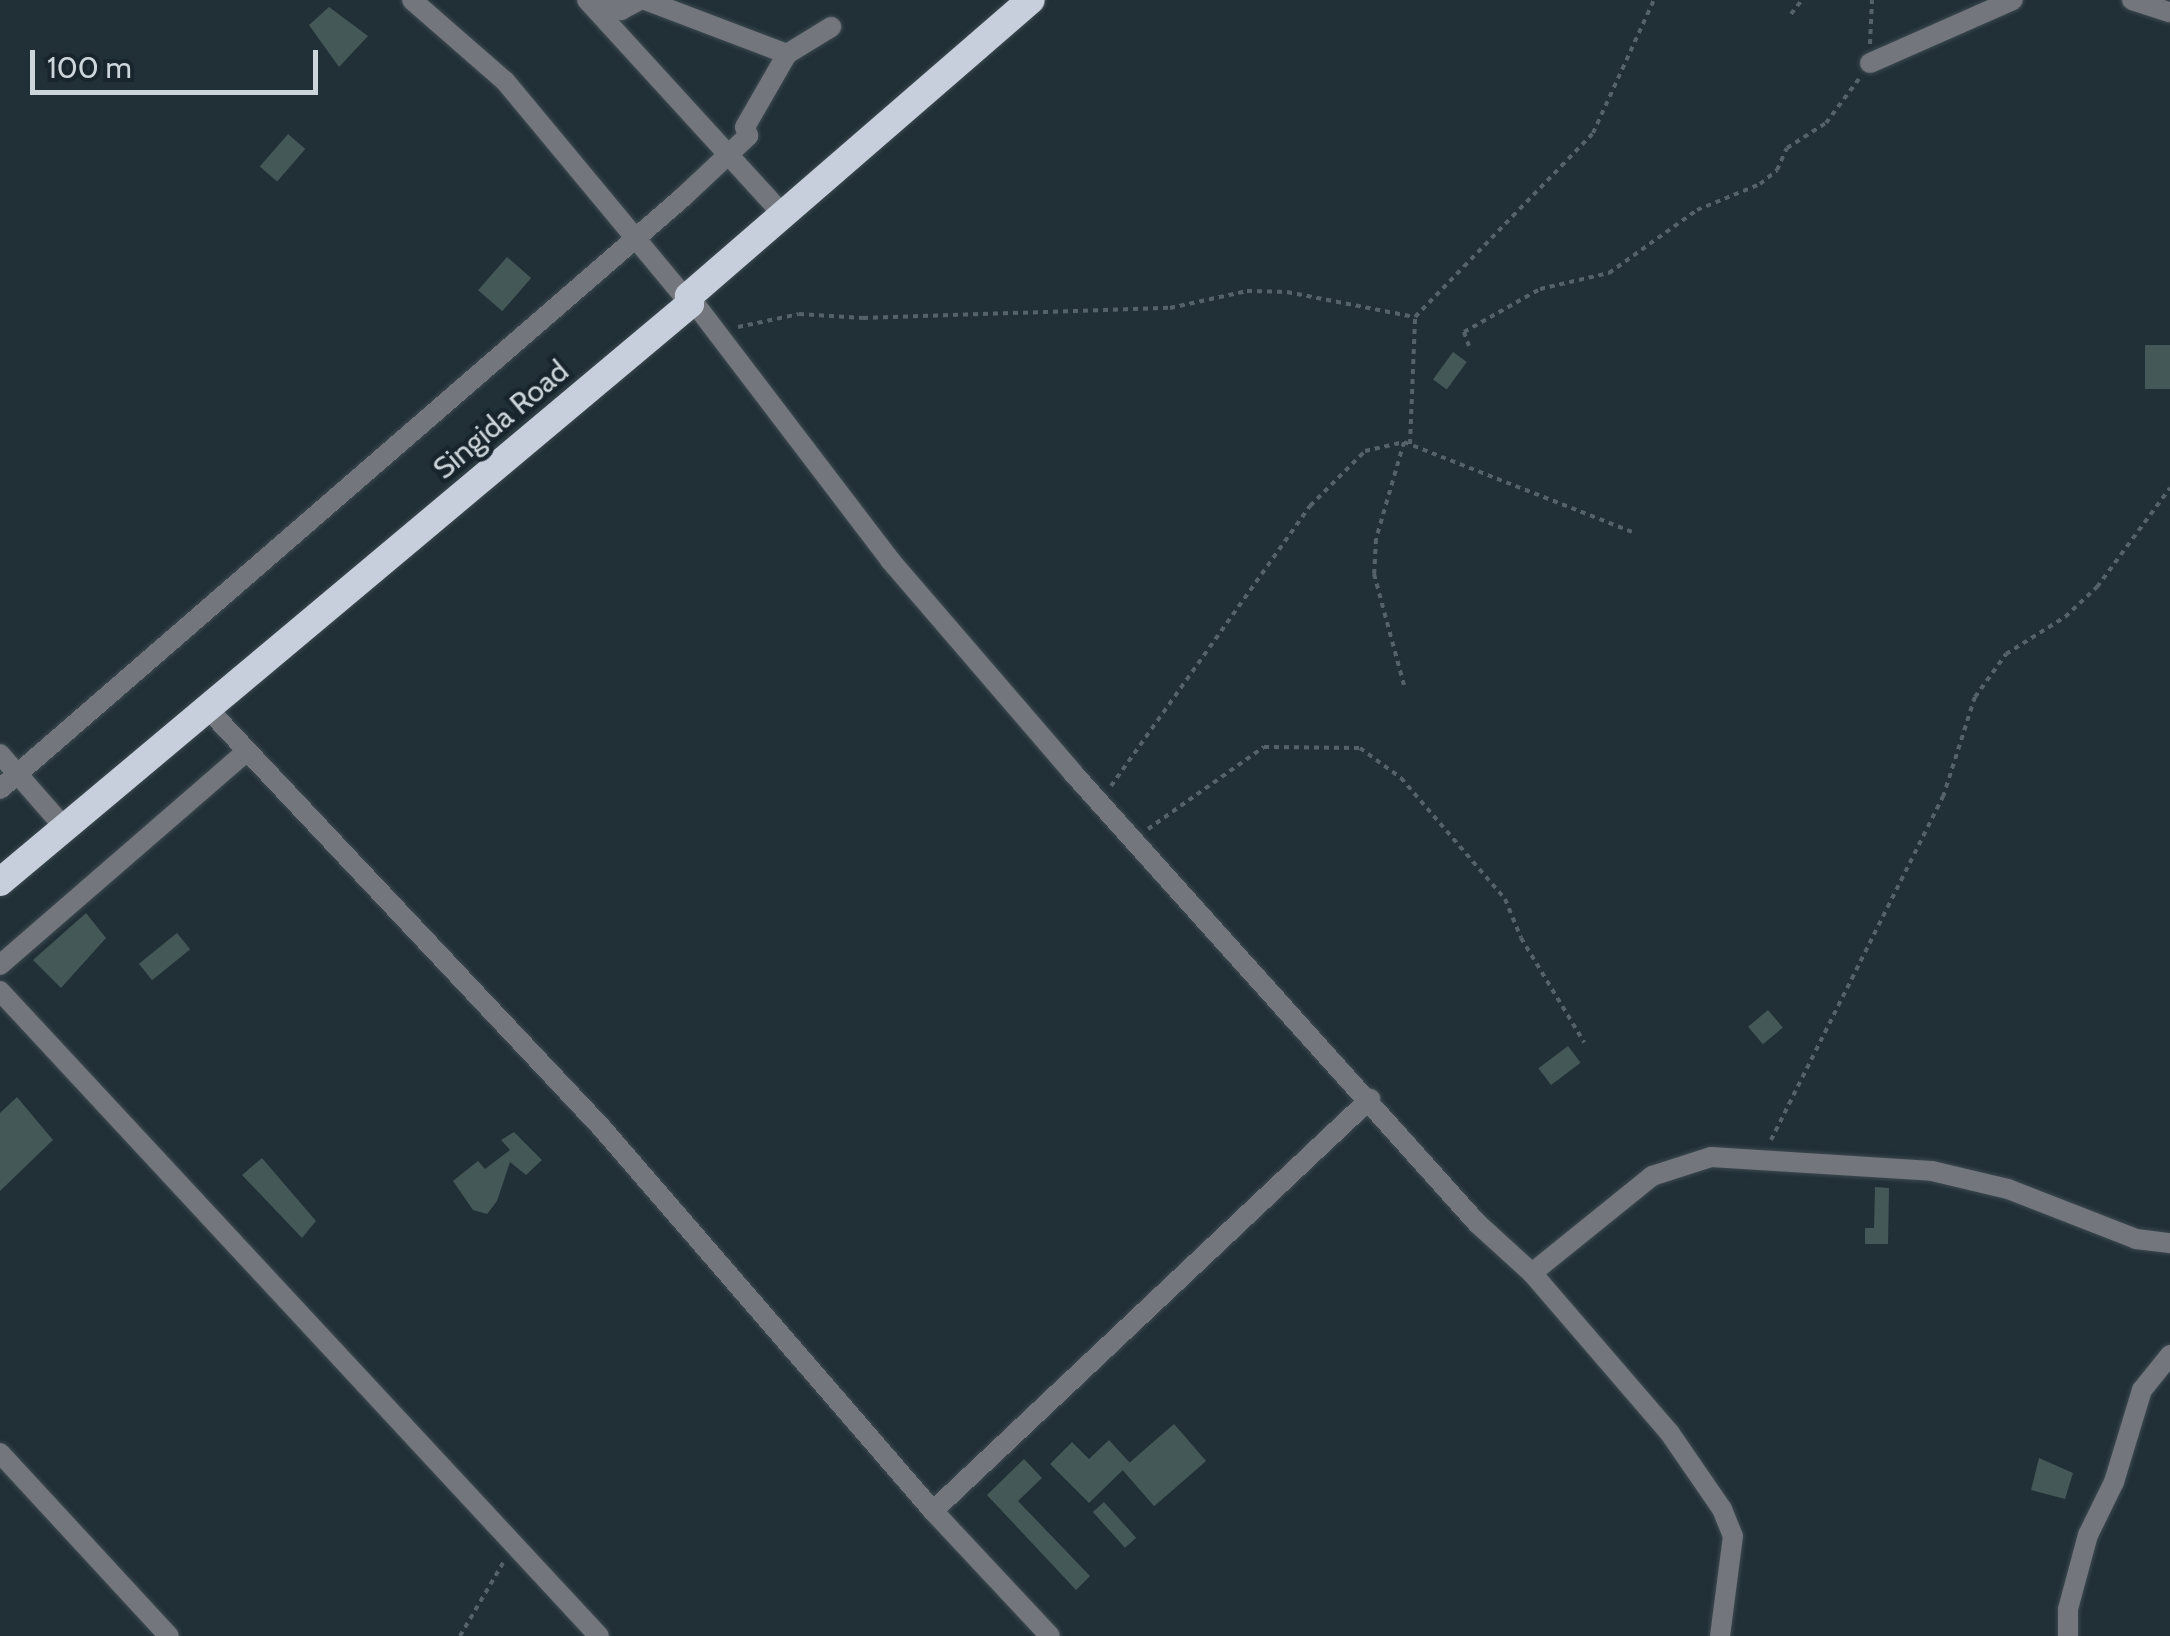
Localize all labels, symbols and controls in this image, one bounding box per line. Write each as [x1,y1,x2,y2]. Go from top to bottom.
scale bar [35,30,322,92]
text: 100 m [47,49,132,86]
street label: Singida Road [426,353,576,487]

